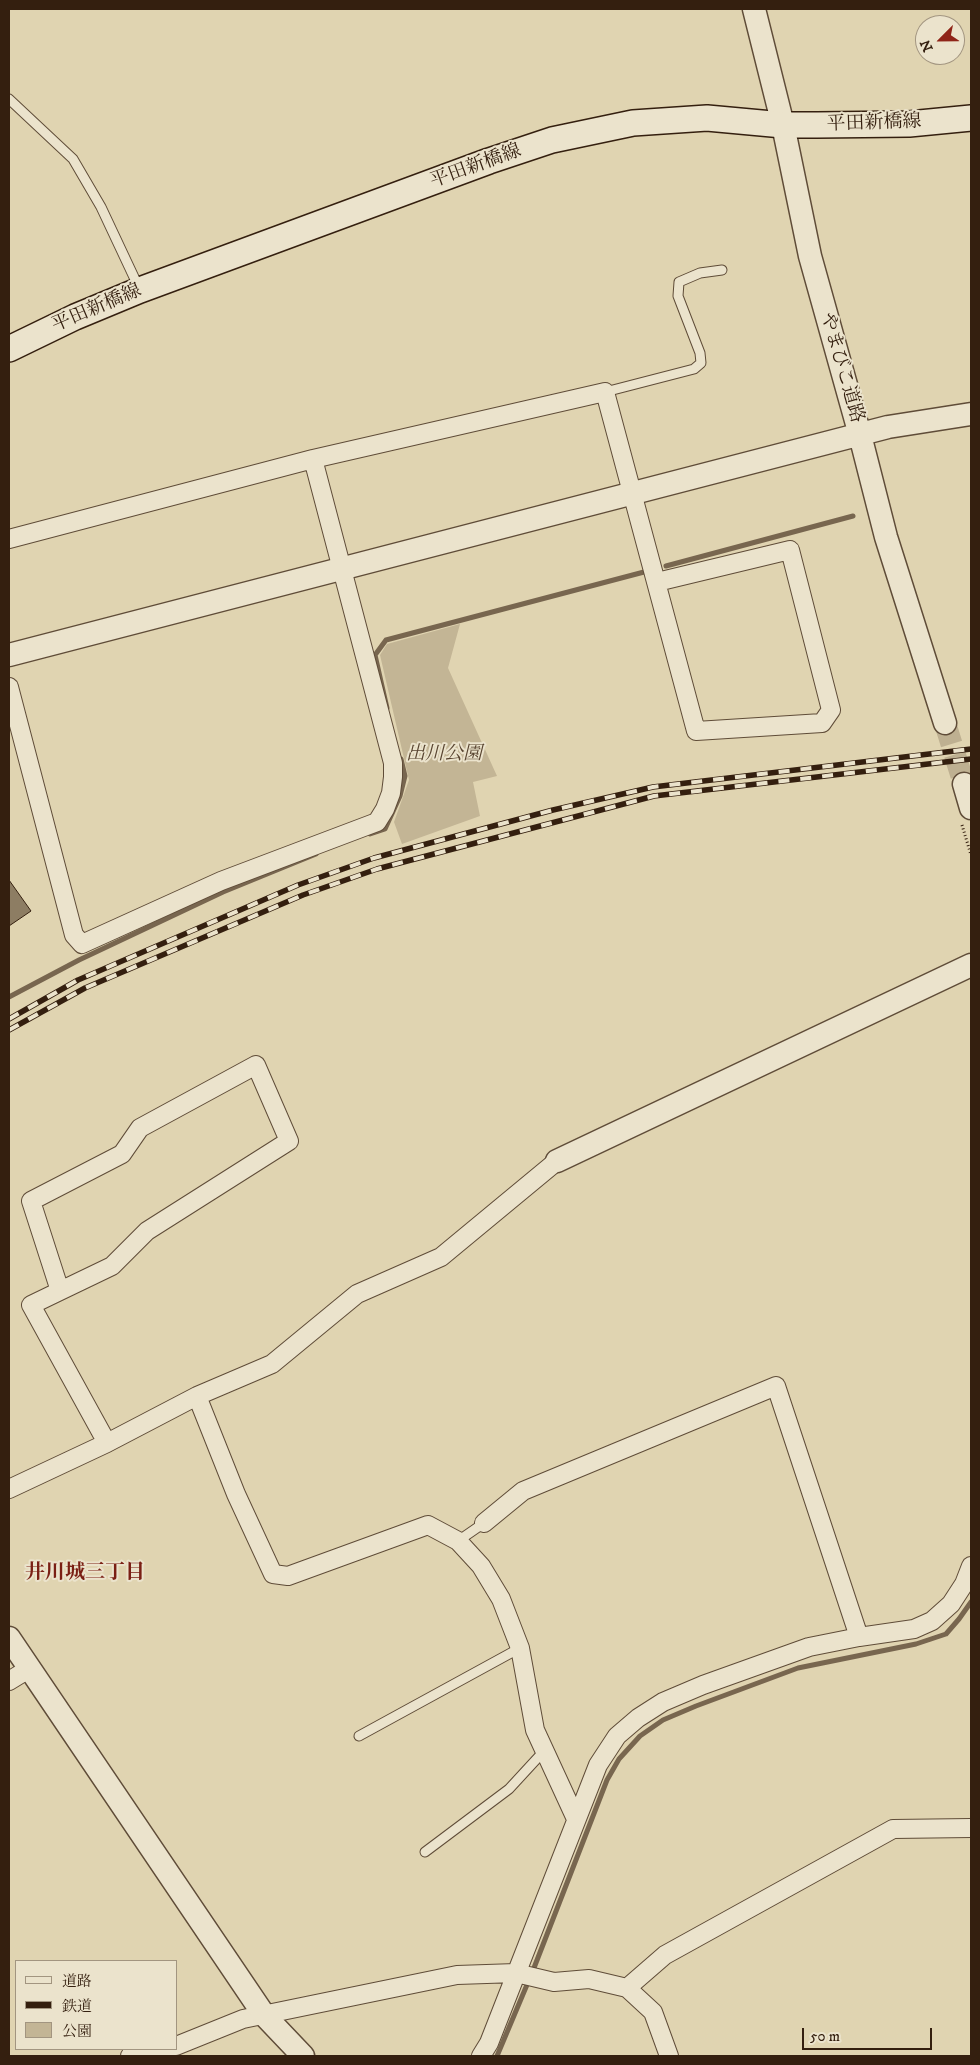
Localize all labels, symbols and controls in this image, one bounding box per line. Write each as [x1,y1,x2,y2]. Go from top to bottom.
north arrow [915,15,965,65]
text: N [917,37,938,54]
street label: 平田新橋線 [826,111,922,137]
street label: 平田新橋線 [427,140,525,194]
street label: 平田新橋線 [49,280,145,338]
street label: やまびこ道路 [814,310,868,426]
park label: 出川公園 [406,744,482,766]
district label: 井川城三丁目 [25,1562,145,1586]
legend [15,1960,178,2050]
text: 道路 [62,1972,92,1991]
text: 鉄道 [62,1997,92,2016]
scale bar [805,2018,935,2050]
text: 公園 [62,2022,92,2041]
text: 50 m [810,2027,840,2046]

